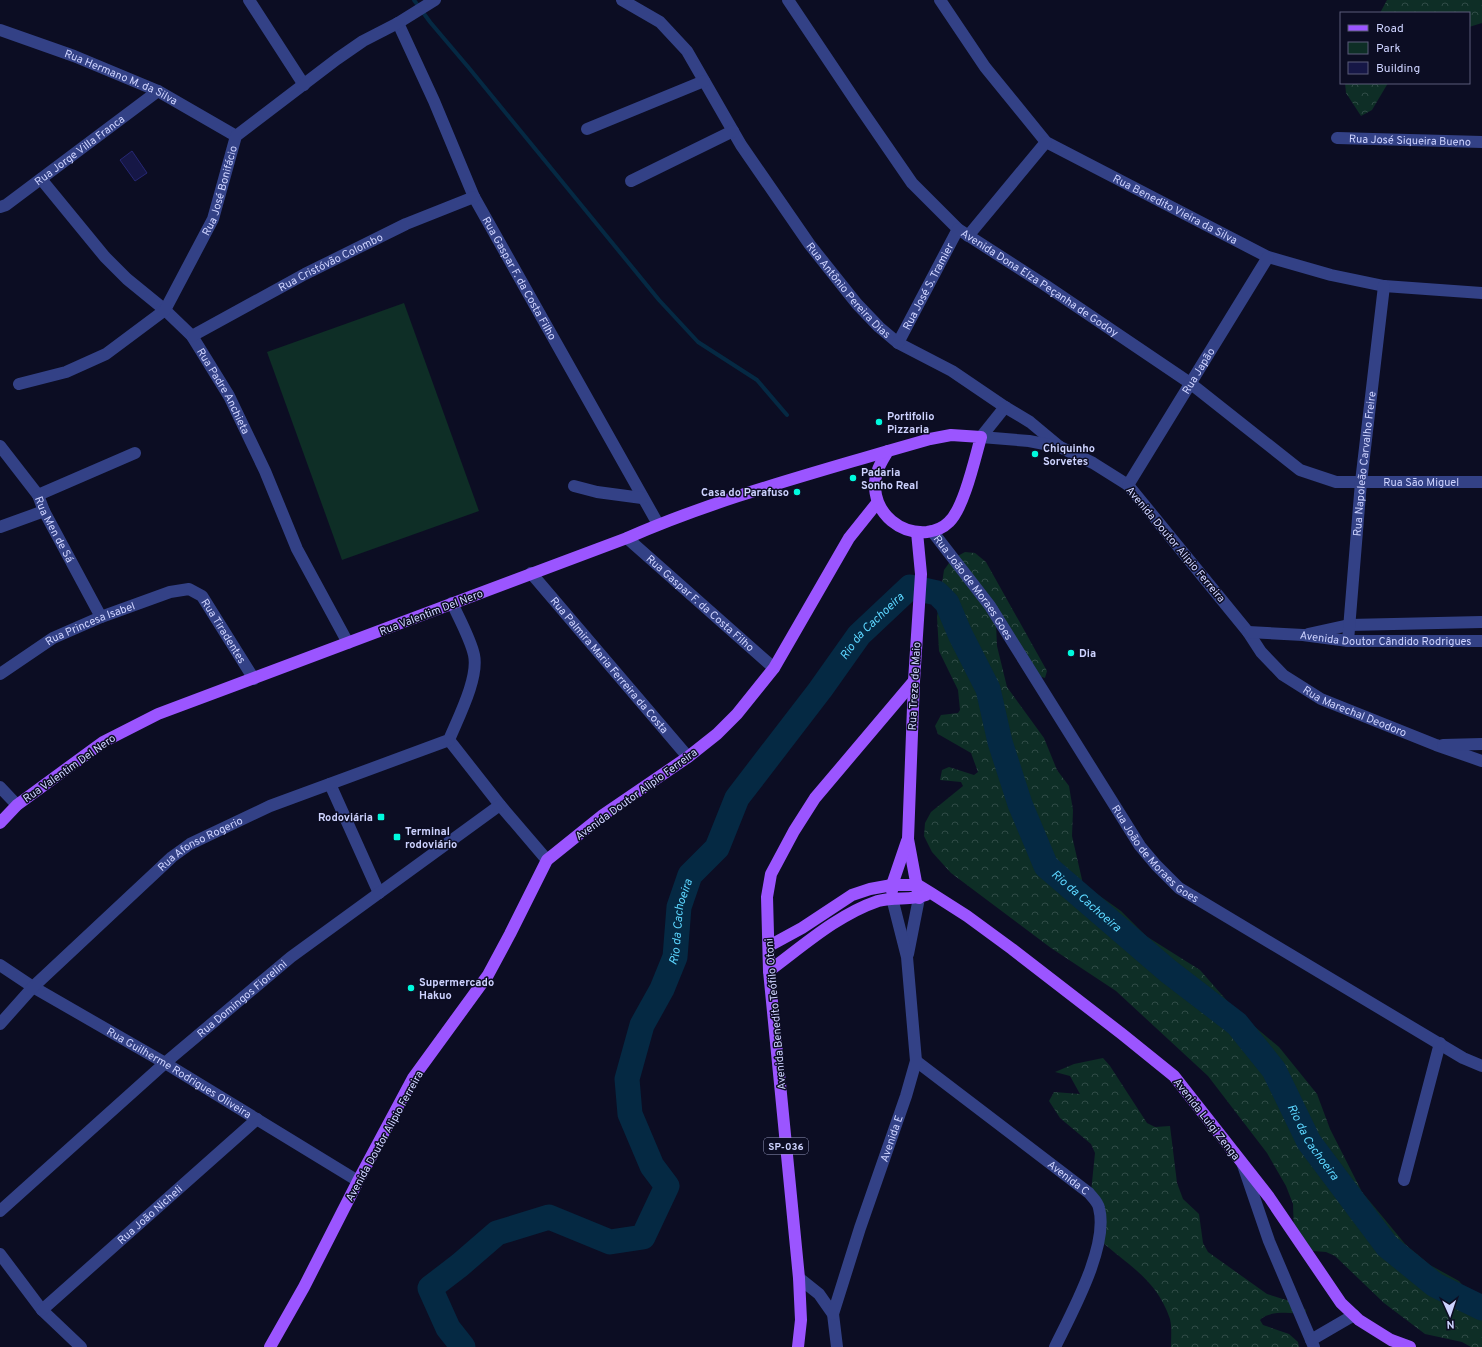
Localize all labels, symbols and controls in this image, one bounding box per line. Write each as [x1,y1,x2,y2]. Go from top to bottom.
legend [1340,12,1470,84]
text: Road [1376,21,1404,37]
text: Park [1376,41,1401,57]
street label: Rua Hermano M. da Silva [62,47,180,109]
text: Building [1376,61,1420,77]
street label: Rua Jorge Villa Franca [32,112,128,189]
street label: Rua José Siqueira Bueno [1349,132,1471,150]
street label: Rua José Bonifácio [199,144,241,238]
street label: Rua Benedito Vieira da Silva [1110,172,1240,248]
street label: Rua Gaspar F. da Costa Filho [478,214,559,343]
street label: Avenida Dona Elza Peçanha de Godoy [958,227,1121,341]
street label: Rua Cristóvão Colombo [276,231,385,295]
street label: Rua Antônio Pereira Dias [803,240,893,342]
street label: Rua José S. Tramier [900,240,958,333]
street label: Rua Padre Anchieta [193,346,252,437]
street label: Rua Japão [1179,346,1219,397]
street label: Rua Napoleão Carvalho Freire [1351,390,1380,537]
place label: Portifolio Pizzaria [887,410,934,437]
marker: Portifolio Pizzaria [874,417,884,427]
place label: Chiquinho Sorvetes [1043,442,1095,469]
marker: Chiquinho Sorvetes [1030,449,1040,459]
place label: Padaria Sonho Real [861,466,918,493]
marker: Padaria Sonho Real [848,473,858,483]
street label: Rua São Miguel [1383,476,1459,490]
street label: Avenida Doutor Alipio Ferreira [1123,484,1228,606]
place label: Casa do Parafuso [701,486,789,500]
marker: Casa do Parafuso [792,487,802,497]
street label: Rua Men de Sá [31,494,76,565]
street label: Rua João de Moraes Goes [930,533,1016,643]
street label: Rua Gaspar F. da Costa Filho [643,552,757,655]
street label: Rua Valentim Del Nero [378,587,485,639]
water label: Rio da Cachoeira [837,589,909,663]
street label: Rua Palmira Maria Ferreira da Costa [547,595,671,737]
street label: Rua Tiradentes [197,596,249,666]
street label: Rua Princesa Isabel [43,599,137,649]
street label: Avenida Doutor Cândido Rodrigues [1299,629,1472,649]
street label: Rua Treze de Maio [906,642,924,731]
place label: Dia [1079,647,1096,661]
marker: Dia [1066,648,1076,658]
street label: Rua Marechal Deodoro [1300,683,1408,740]
street label: Rua Valentim Del Nero [21,732,119,806]
street label: Avenida Doutor Alipio Ferreira [573,746,700,844]
street label: Rua João de Moraes Goes [1108,803,1201,906]
place label: Rodoviária [318,811,373,825]
marker: Rodoviária [376,812,386,822]
street label: Rua Afonso Rogerio [155,814,245,875]
place label: Terminal rodoviário [405,825,457,852]
marker: Terminal rodoviário [392,832,402,842]
water label: Rio da Cachoeira [1047,867,1125,937]
water label: Rio da Cachoeira [666,876,697,968]
street label: Avenida Benedito Teófilo Otoni [762,938,790,1090]
street label: Rua Domingos Fiorelini [195,957,290,1041]
place label: Supermercado Hakuo [419,976,494,1003]
marker: Supermercado Hakuo [406,983,416,993]
street label: Rua Guilherme Rodrigues Oliveira [104,1025,254,1122]
street label: Avenida Doutor Alipio Ferreira [343,1068,427,1204]
street label: Avenida Luigi Zenga [1170,1076,1243,1164]
water label: Rio da Cachoeira [1283,1102,1343,1185]
street label: Avenida E [878,1113,907,1164]
road number: SP-036 [764,1138,808,1154]
street label: Avenida C [1044,1158,1092,1199]
street label: Rua João Nicheli [115,1182,186,1248]
north arrow [1430,1295,1470,1335]
text: N [1446,1317,1455,1331]

